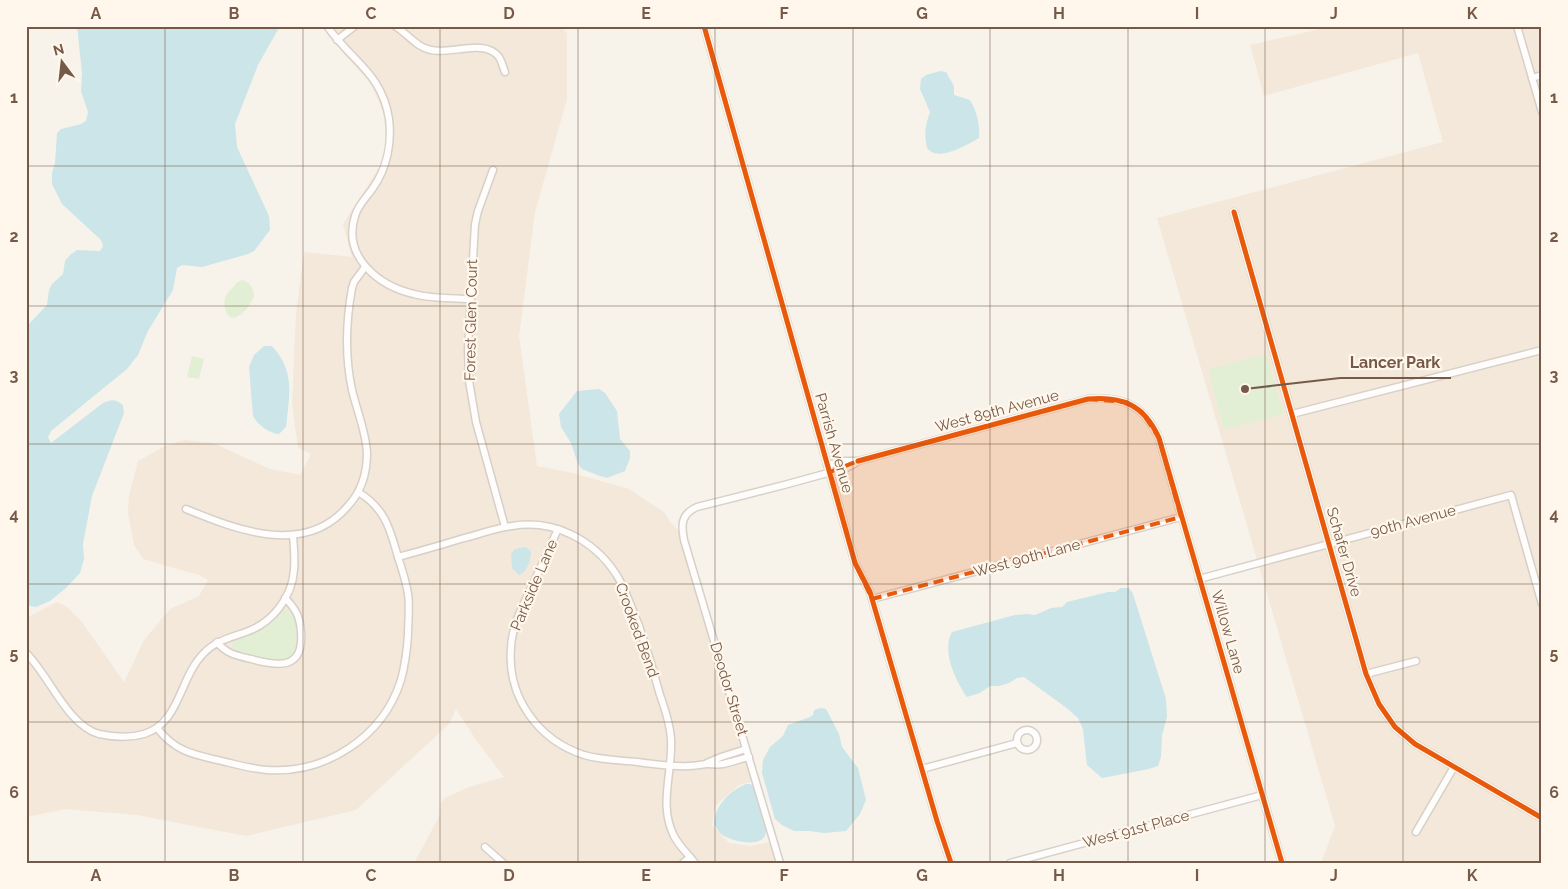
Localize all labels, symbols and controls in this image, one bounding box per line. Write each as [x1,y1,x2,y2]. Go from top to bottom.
text: A [91,4,102,23]
text: B [229,4,240,23]
text: C [366,4,377,23]
text: D [503,4,515,23]
text: E [641,4,651,23]
text: F [779,4,789,23]
text: G [916,4,928,23]
text: H [1053,4,1065,23]
text: I [1195,4,1199,23]
text: J [1330,4,1338,23]
text: K [1467,4,1478,23]
north arrow [38,38,88,88]
text: N [51,40,66,59]
text: 1 [10,88,18,107]
text: 1 [1550,88,1558,107]
text: 2 [9,227,19,246]
text: 2 [1549,227,1559,246]
street label: Forest Glen Court [461,259,481,381]
callout: Lancer Park [1340,347,1451,378]
text: Lancer Park [1350,353,1440,372]
text: 3 [10,366,19,385]
text: 3 [1550,366,1559,385]
street label: West 89th Avenue [933,386,1061,436]
street label: Parrish Avenue [811,391,857,495]
street label: 90th Avenue [1368,501,1458,541]
text: 4 [9,505,19,524]
street label: Schafer Drive [1323,505,1365,599]
text: 4 [1549,505,1559,524]
street label: West 90th Lane [972,535,1082,581]
street label: Parkside Lane [507,536,561,633]
street label: Crooked Bend [612,580,662,680]
street label: Willow Lane [1208,588,1249,676]
street label: Deodor Street [706,640,752,738]
text: 5 [10,644,19,663]
text: 5 [1550,644,1559,663]
text: 6 [9,783,19,802]
text: 6 [1549,783,1559,802]
street label: West 91st Place [1081,806,1191,852]
text: A [91,866,102,885]
text: B [229,866,240,885]
text: C [366,866,377,885]
text: D [503,866,515,885]
text: E [641,866,651,885]
text: F [779,866,789,885]
text: G [916,866,928,885]
text: H [1053,866,1065,885]
text: I [1195,866,1199,885]
text: J [1330,866,1338,885]
text: K [1467,866,1478,885]

